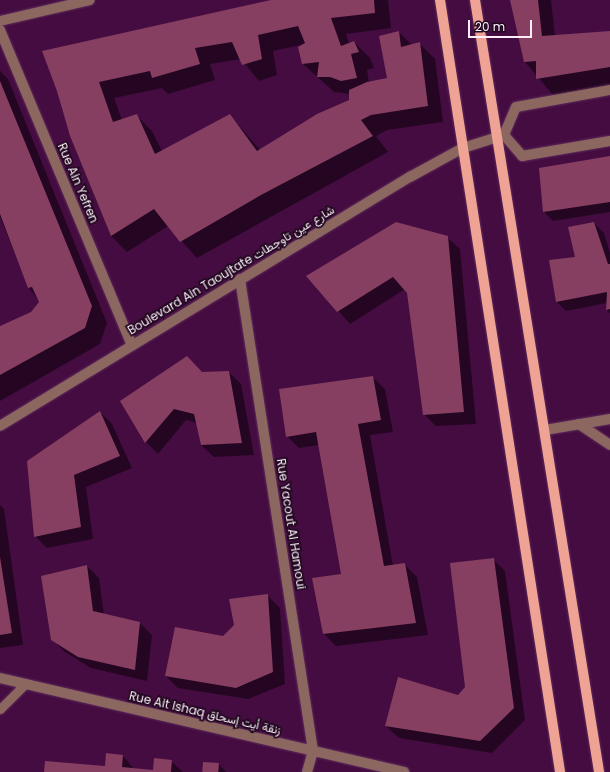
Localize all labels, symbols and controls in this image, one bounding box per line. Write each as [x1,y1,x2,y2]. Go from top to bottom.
scale bar [470,12,534,38]
text: 20 m [475,18,505,35]
street label: Rue Ain Yefren [55,141,101,225]
street label: Boulevard Ain Taoujtate شارع عين تاوجطات [125,202,337,338]
street label: Rue Yacout Al Hamoui [274,458,308,590]
street label: Rue Ait Ishaq زنقة أيت إسحاق [128,689,282,737]

